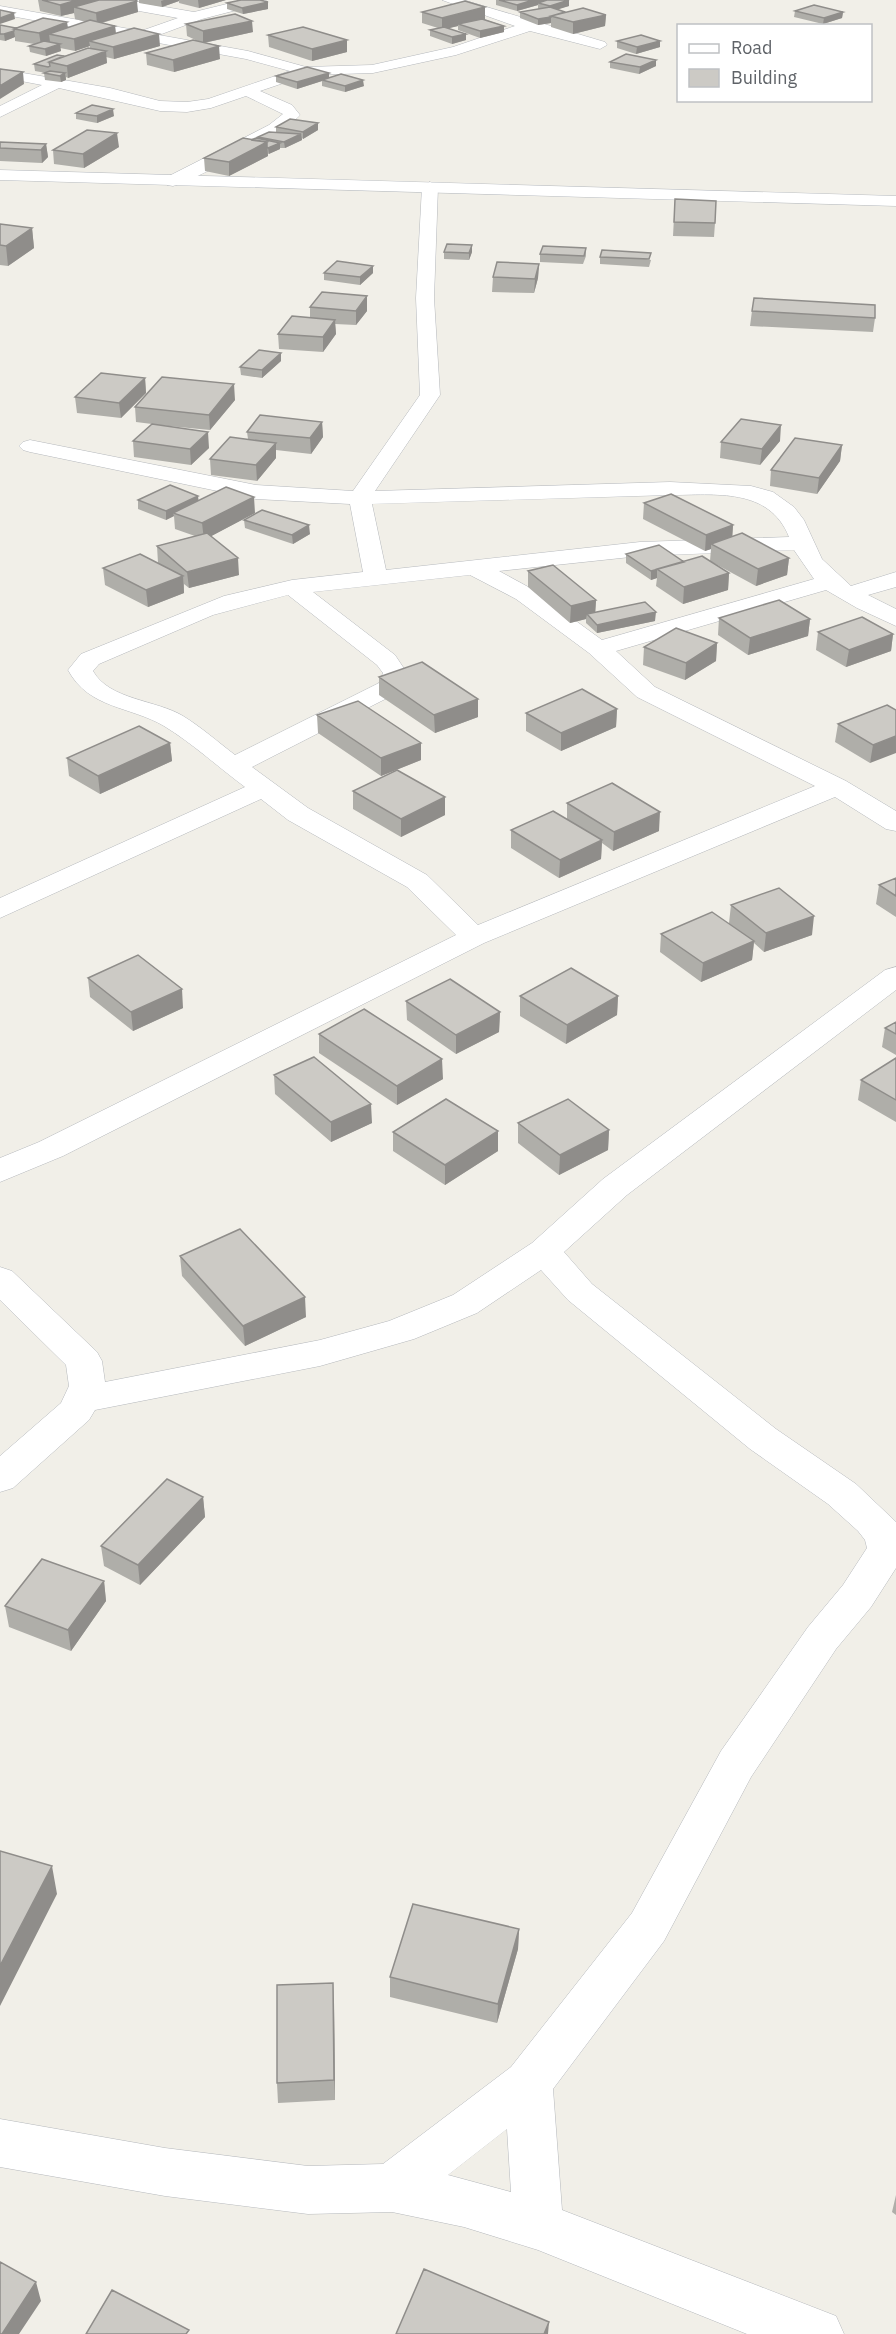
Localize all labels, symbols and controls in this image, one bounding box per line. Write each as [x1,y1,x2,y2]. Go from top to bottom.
legend [677,24,872,102]
text: Road [731,36,772,59]
text: Building [731,66,798,89]

